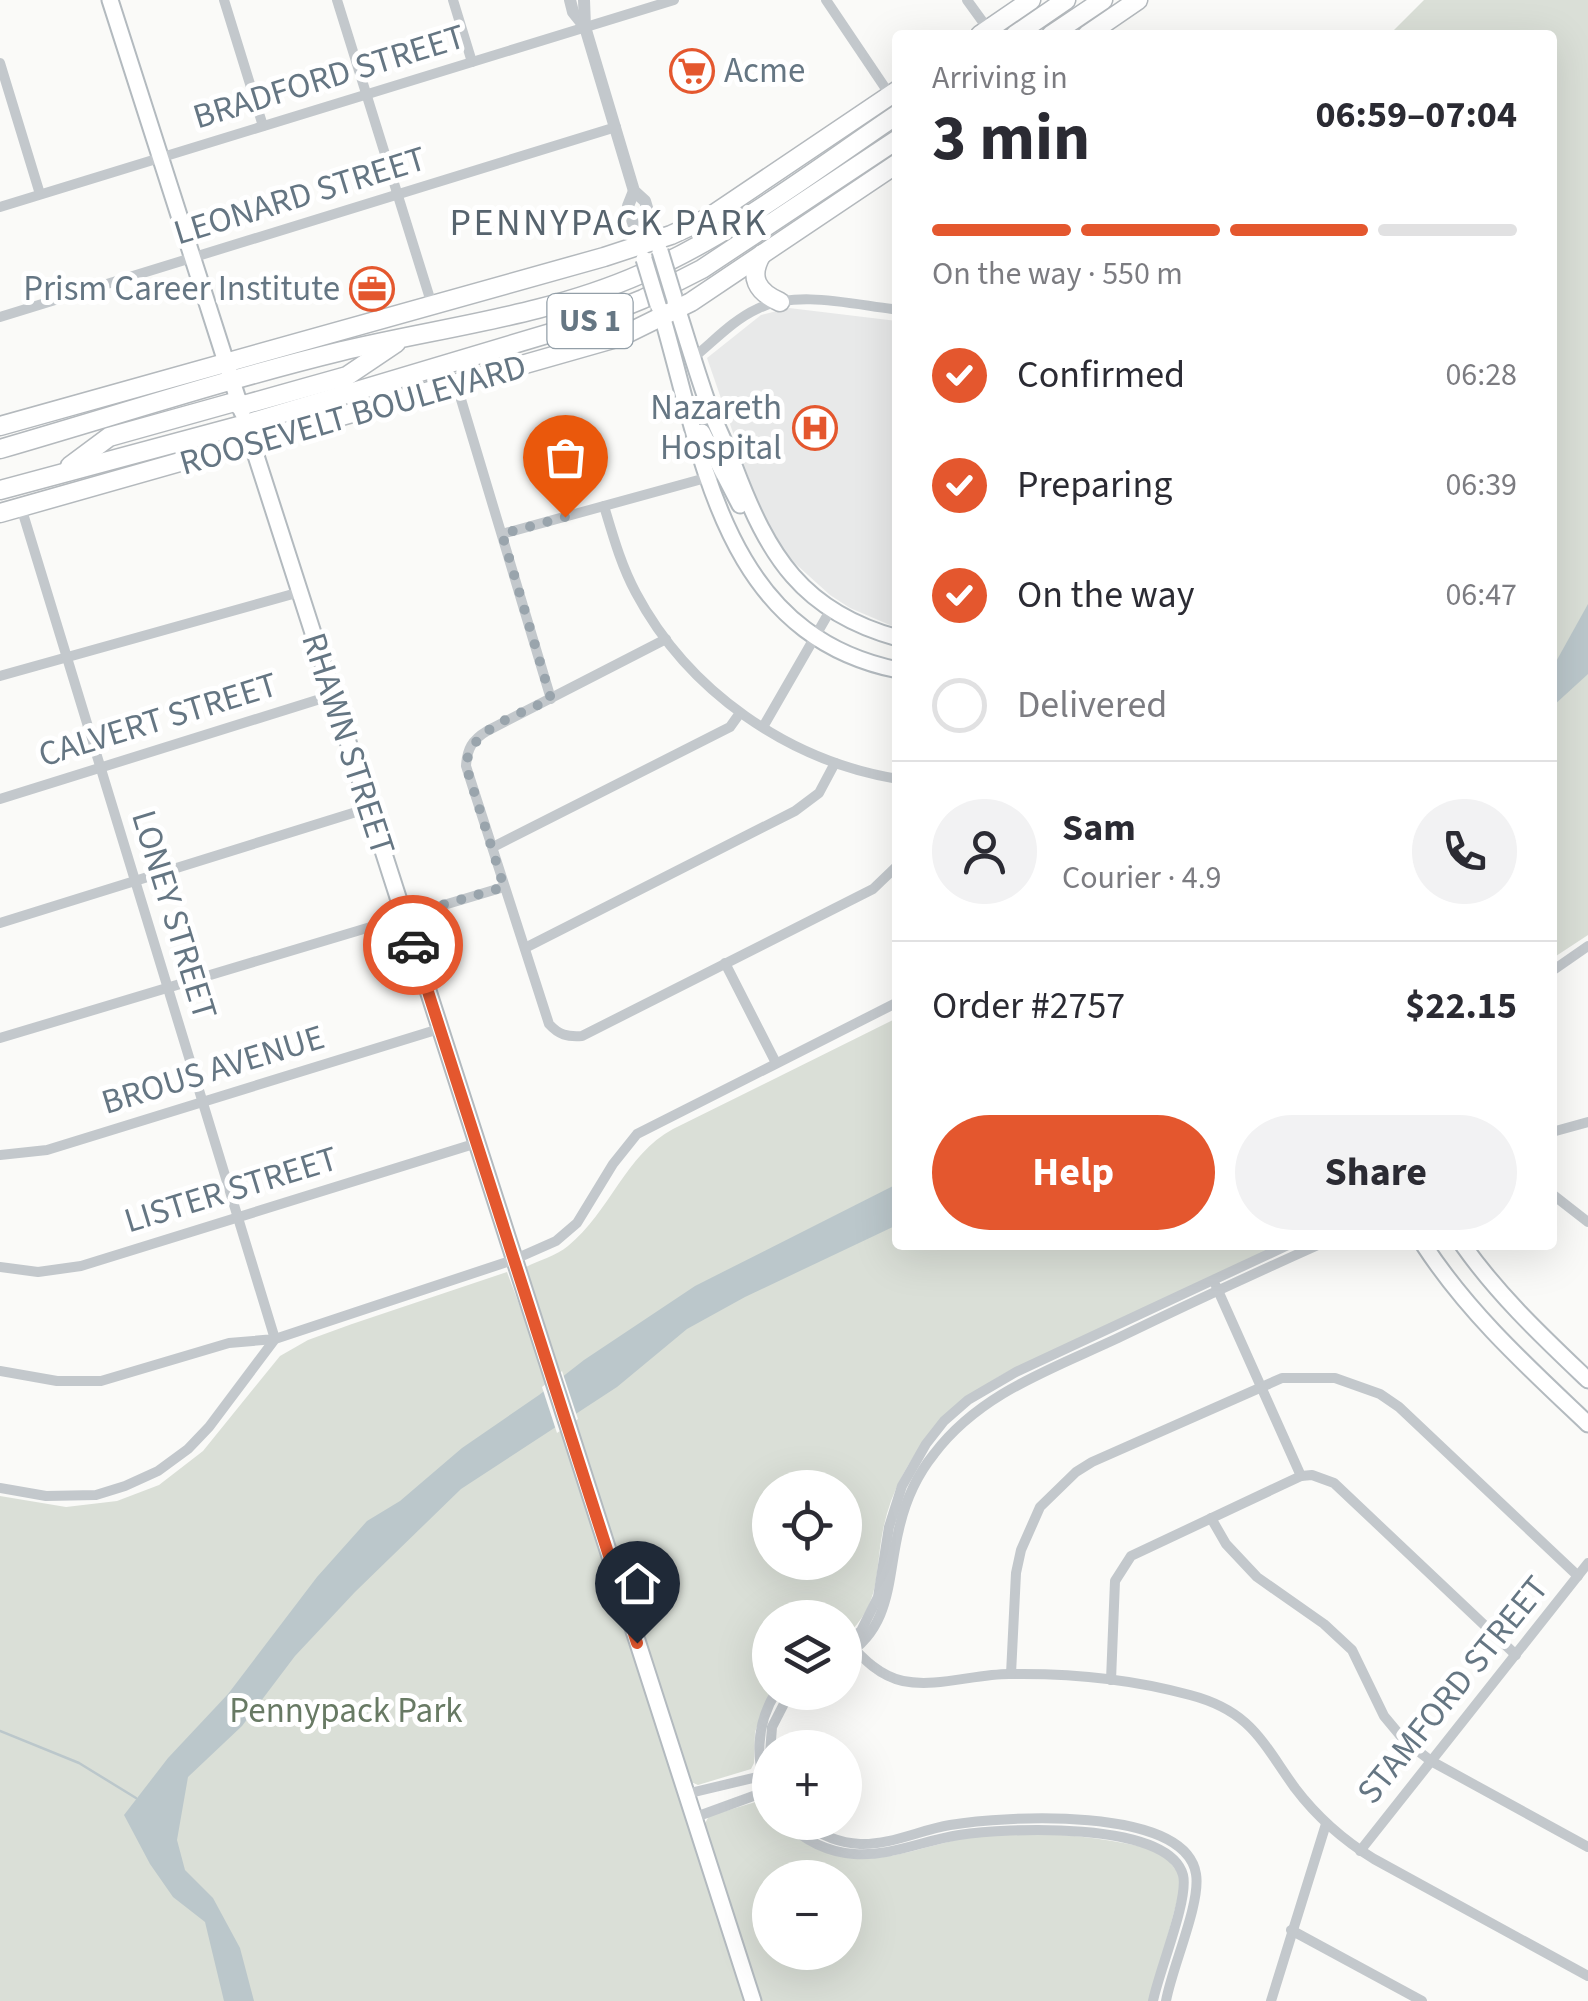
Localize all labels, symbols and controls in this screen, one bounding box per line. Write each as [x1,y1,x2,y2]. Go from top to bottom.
street label: BRADFORD STREET [187,12,471,142]
place label: Acme [724,46,805,96]
supermarket icon: Acme [669,48,715,94]
text: Arriving in [932,55,1068,101]
text: 06:59–07:04 [1315,88,1517,142]
text: 3 min [932,92,1090,185]
street label: LEONARD STREET [168,134,432,258]
district label: PENNYPACK PARK [449,196,769,250]
text: On the way · 550 m [932,251,1183,297]
place label: Prism Career Institute [23,264,340,314]
office icon: Prism Career Institute [349,266,395,312]
road number: US 1 [548,294,632,348]
street label: ROOSEVELT BOULEVARD [174,342,532,488]
icon: check [932,348,987,403]
text: Confirmed [1017,348,1185,402]
text: 06:28 [1445,352,1517,398]
place label: Nazareth Hospital [650,383,782,473]
hospital icon: Nazareth Hospital [792,405,838,451]
pin [523,415,608,518]
icon: bag [538,430,593,485]
icon: check [932,458,987,513]
text: Preparing [1017,458,1172,512]
text: 06:39 [1445,462,1517,508]
icon: check [932,568,987,623]
text: On the way [1017,568,1194,622]
text: 06:47 [1445,572,1517,618]
street label: RHAWN STREET [288,626,408,862]
street label: CALVERT STREET [32,660,284,780]
text: Delivered [1017,678,1167,732]
button: person [932,799,1037,904]
button: phone [1412,799,1517,904]
text: Sam [1062,801,1136,855]
street label: LONEY STREET [118,804,230,1026]
text: Courier · 4.9 [1062,855,1222,901]
courier [363,895,463,995]
icon: car [386,918,441,973]
text: Order #2757 [932,979,1125,1033]
text: $22.15 [1405,979,1517,1033]
street label: BROUS AVENUE [96,1012,330,1128]
button: Help [932,1115,1215,1230]
button: Share [1235,1115,1517,1230]
street label: LISTER STREET [118,1134,344,1246]
map controls [752,1470,862,1970]
button: locate [752,1470,862,1580]
pin [595,1541,680,1644]
icon: home [610,1556,665,1611]
street label: STAMFORD STREET [1345,1565,1561,1815]
button: layers [752,1600,862,1710]
park label: Pennypack Park [229,1686,463,1736]
button: + [752,1730,862,1840]
button: − [752,1860,862,1970]

